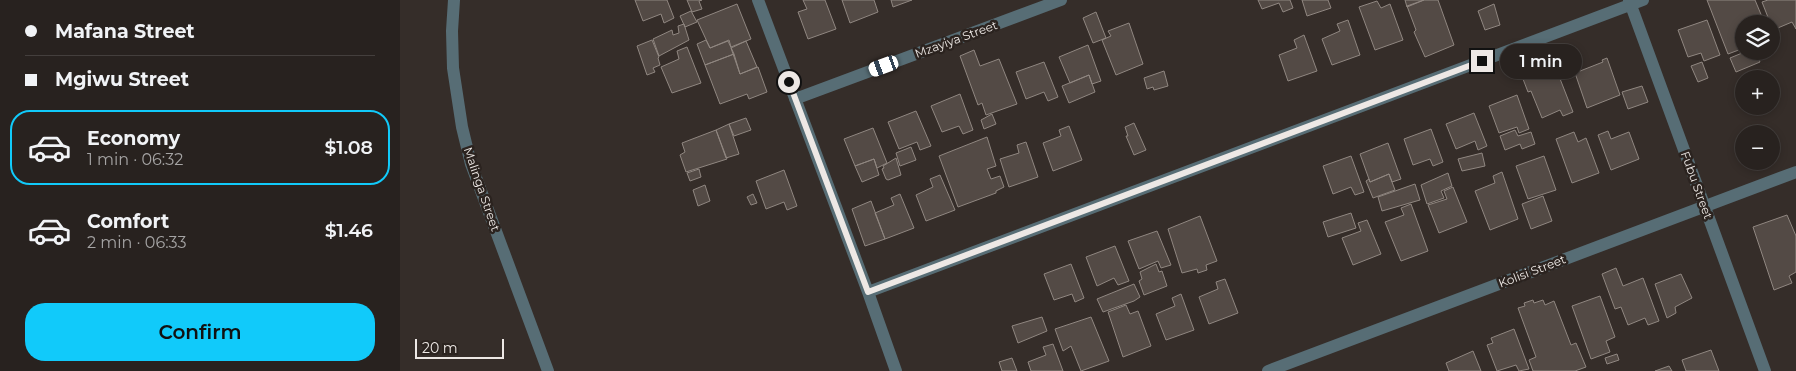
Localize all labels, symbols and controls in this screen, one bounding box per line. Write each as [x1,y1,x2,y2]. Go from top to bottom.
map controls [1735,15,1780,170]
button: layers [1735,15,1780,60]
street label: Mzayiya Street [913,17,1000,61]
text: Mafana Street [55,20,195,43]
callout: 1 min [1500,44,1582,78]
route end [1471,50,1493,72]
text: 1 min [1520,52,1562,71]
car [867,54,900,78]
text: Mgiwu Street [55,68,189,91]
button: + [1735,70,1780,115]
route start [778,71,800,93]
icon: car [27,125,72,170]
button: − [1735,125,1780,170]
text: Economy [87,127,180,150]
text: $1.08 [324,136,373,159]
street label: Malinga Street [461,145,503,233]
street label: Fubu Street [1678,149,1716,221]
text: 1 min · 06:32 [87,150,183,169]
icon: car [27,208,72,253]
text: Comfort [87,210,169,233]
text: $1.46 [325,219,373,242]
text: 2 min · 06:33 [87,233,187,252]
street label: Kolisi Street [1496,251,1568,291]
button: Confirm [25,303,375,361]
scale bar [415,336,504,359]
text: 20 m [422,339,458,357]

